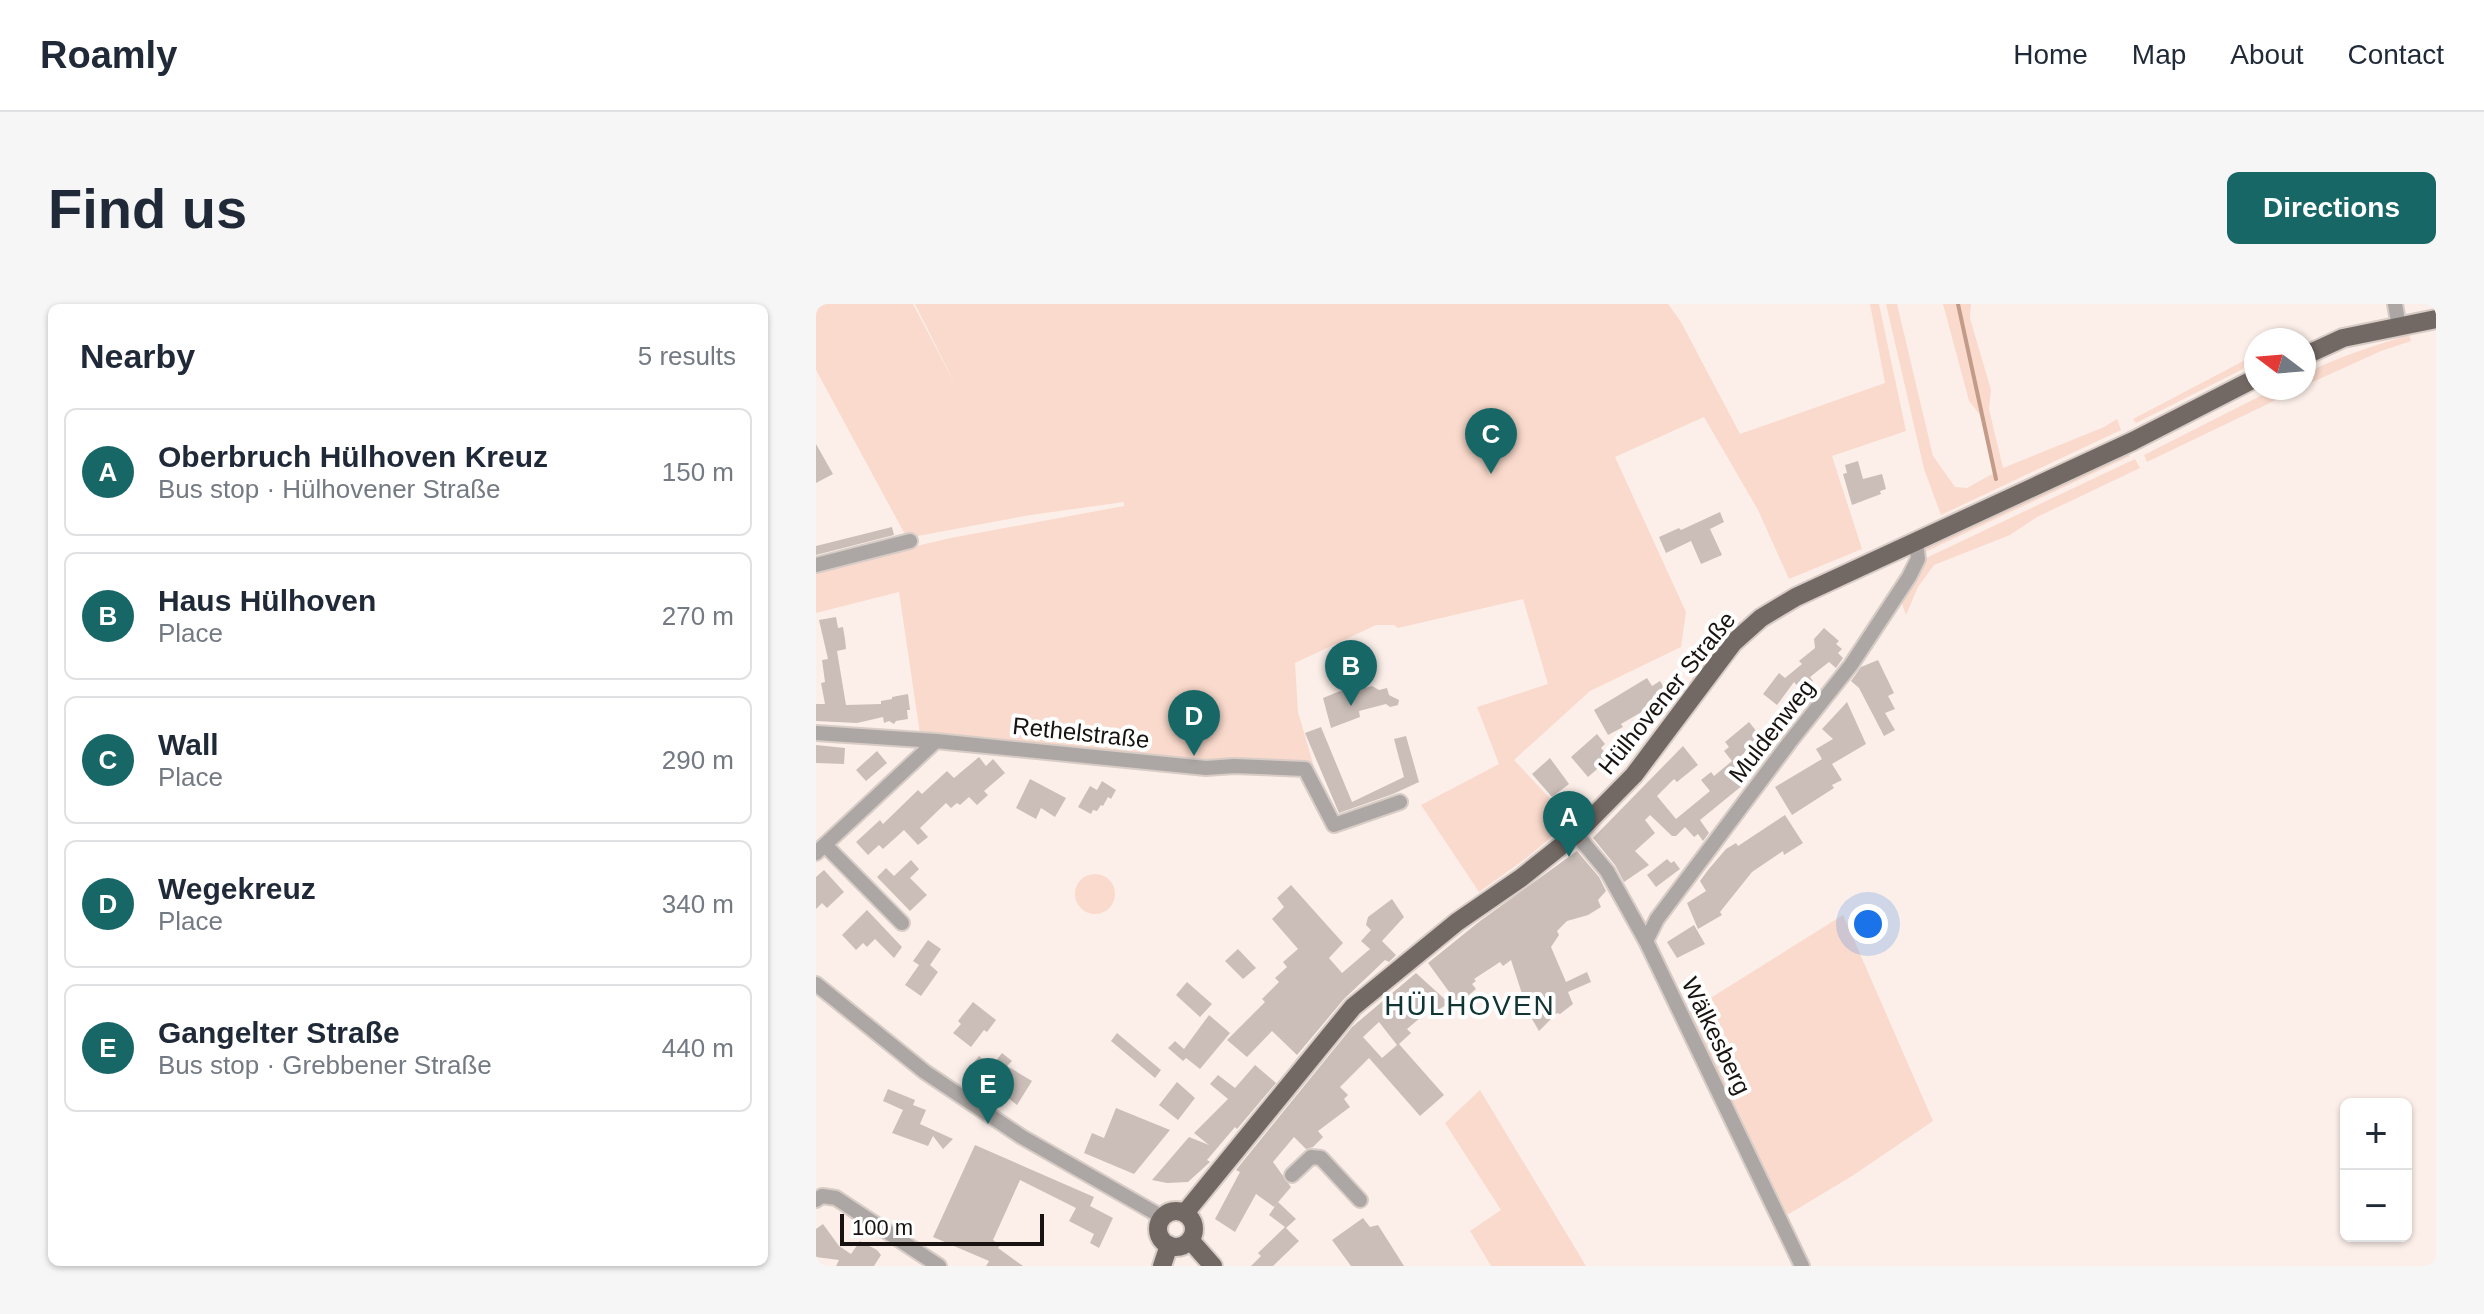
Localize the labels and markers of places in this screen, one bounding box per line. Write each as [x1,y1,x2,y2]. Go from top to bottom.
pin: C [1465,408,1517,474]
pin: B [1325,640,1377,706]
pin: D [1168,690,1220,756]
pin: A [1543,791,1595,857]
pin: E [962,1058,1014,1124]

